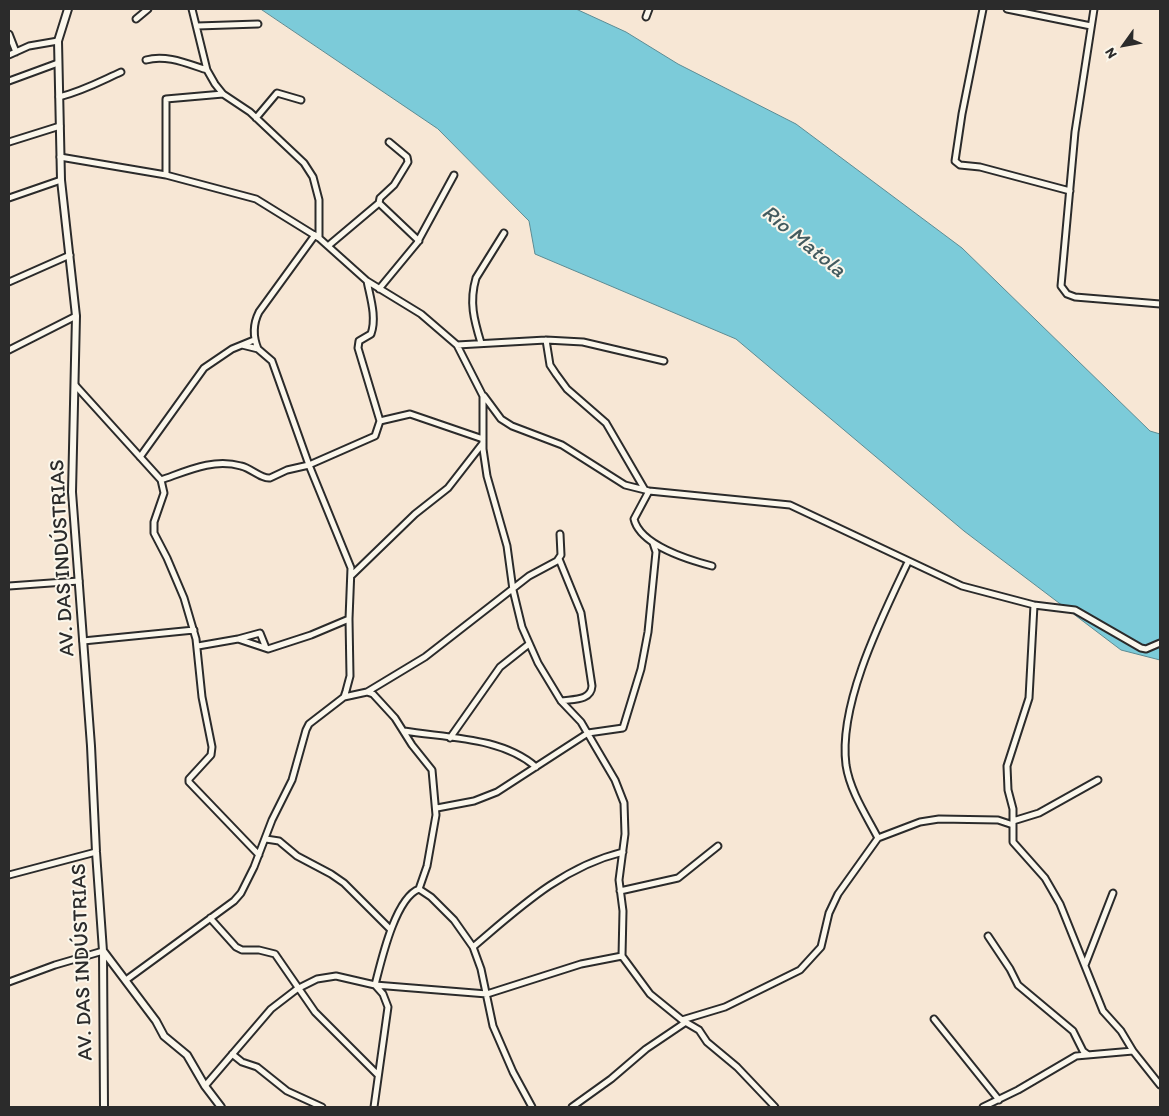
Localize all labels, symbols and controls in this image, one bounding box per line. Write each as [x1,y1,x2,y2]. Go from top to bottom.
north arrow [1099,20,1149,70]
text: N [1101,45,1121,62]
water label: Rio Matola [756,200,850,284]
street label: AV. DAS INDÚSTRIAS [45,459,81,657]
street label: AV. DAS INDÚSTRIAS [67,863,99,1061]

